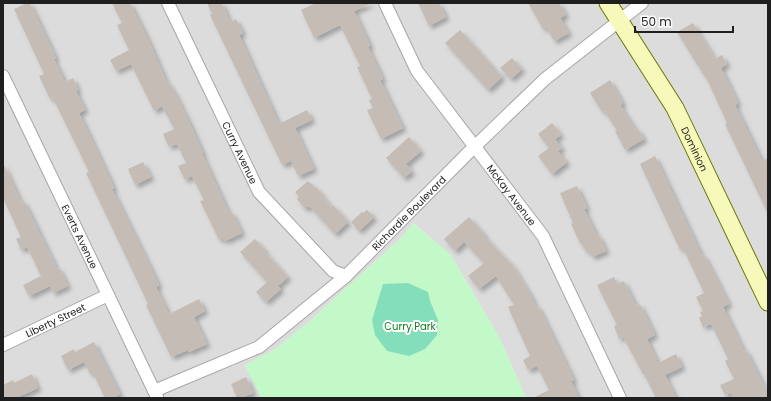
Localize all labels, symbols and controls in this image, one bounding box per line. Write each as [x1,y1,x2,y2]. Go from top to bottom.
scale bar [635,8,733,34]
text: 50 m [641,13,672,30]
street label: Curry Avenue [219,119,261,186]
street label: Dominion [678,124,712,174]
street label: McKay Avenue [483,161,540,229]
street label: Richardie Boulevard [368,172,449,254]
street label: Everts Avenue [58,202,102,271]
street label: Liberty Street [23,299,88,341]
park label: Curry Park [384,319,437,334]

